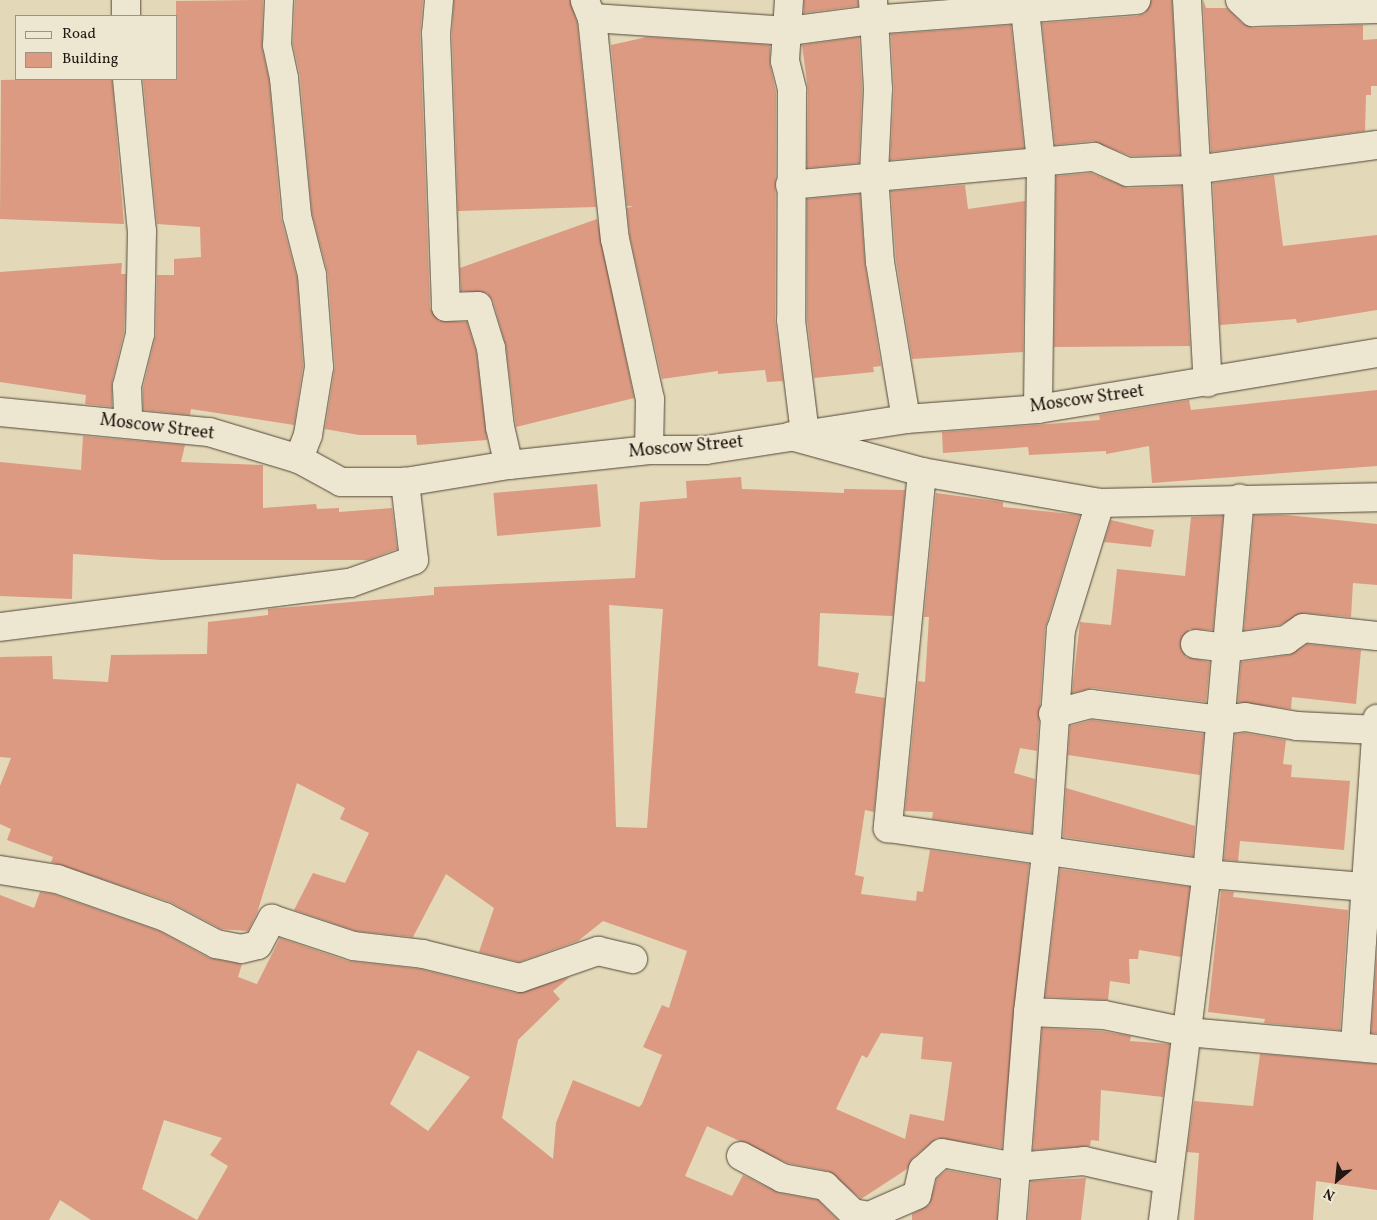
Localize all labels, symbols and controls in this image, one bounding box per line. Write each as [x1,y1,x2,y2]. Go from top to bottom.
legend [15,15,178,80]
text: Road [62,24,96,45]
text: Building [62,49,118,70]
street label: Moscow Street [1028,381,1146,419]
street label: Moscow Street [98,410,216,446]
street label: Moscow Street [627,432,745,464]
north arrow [1312,1155,1362,1205]
text: N [1321,1183,1339,1204]

